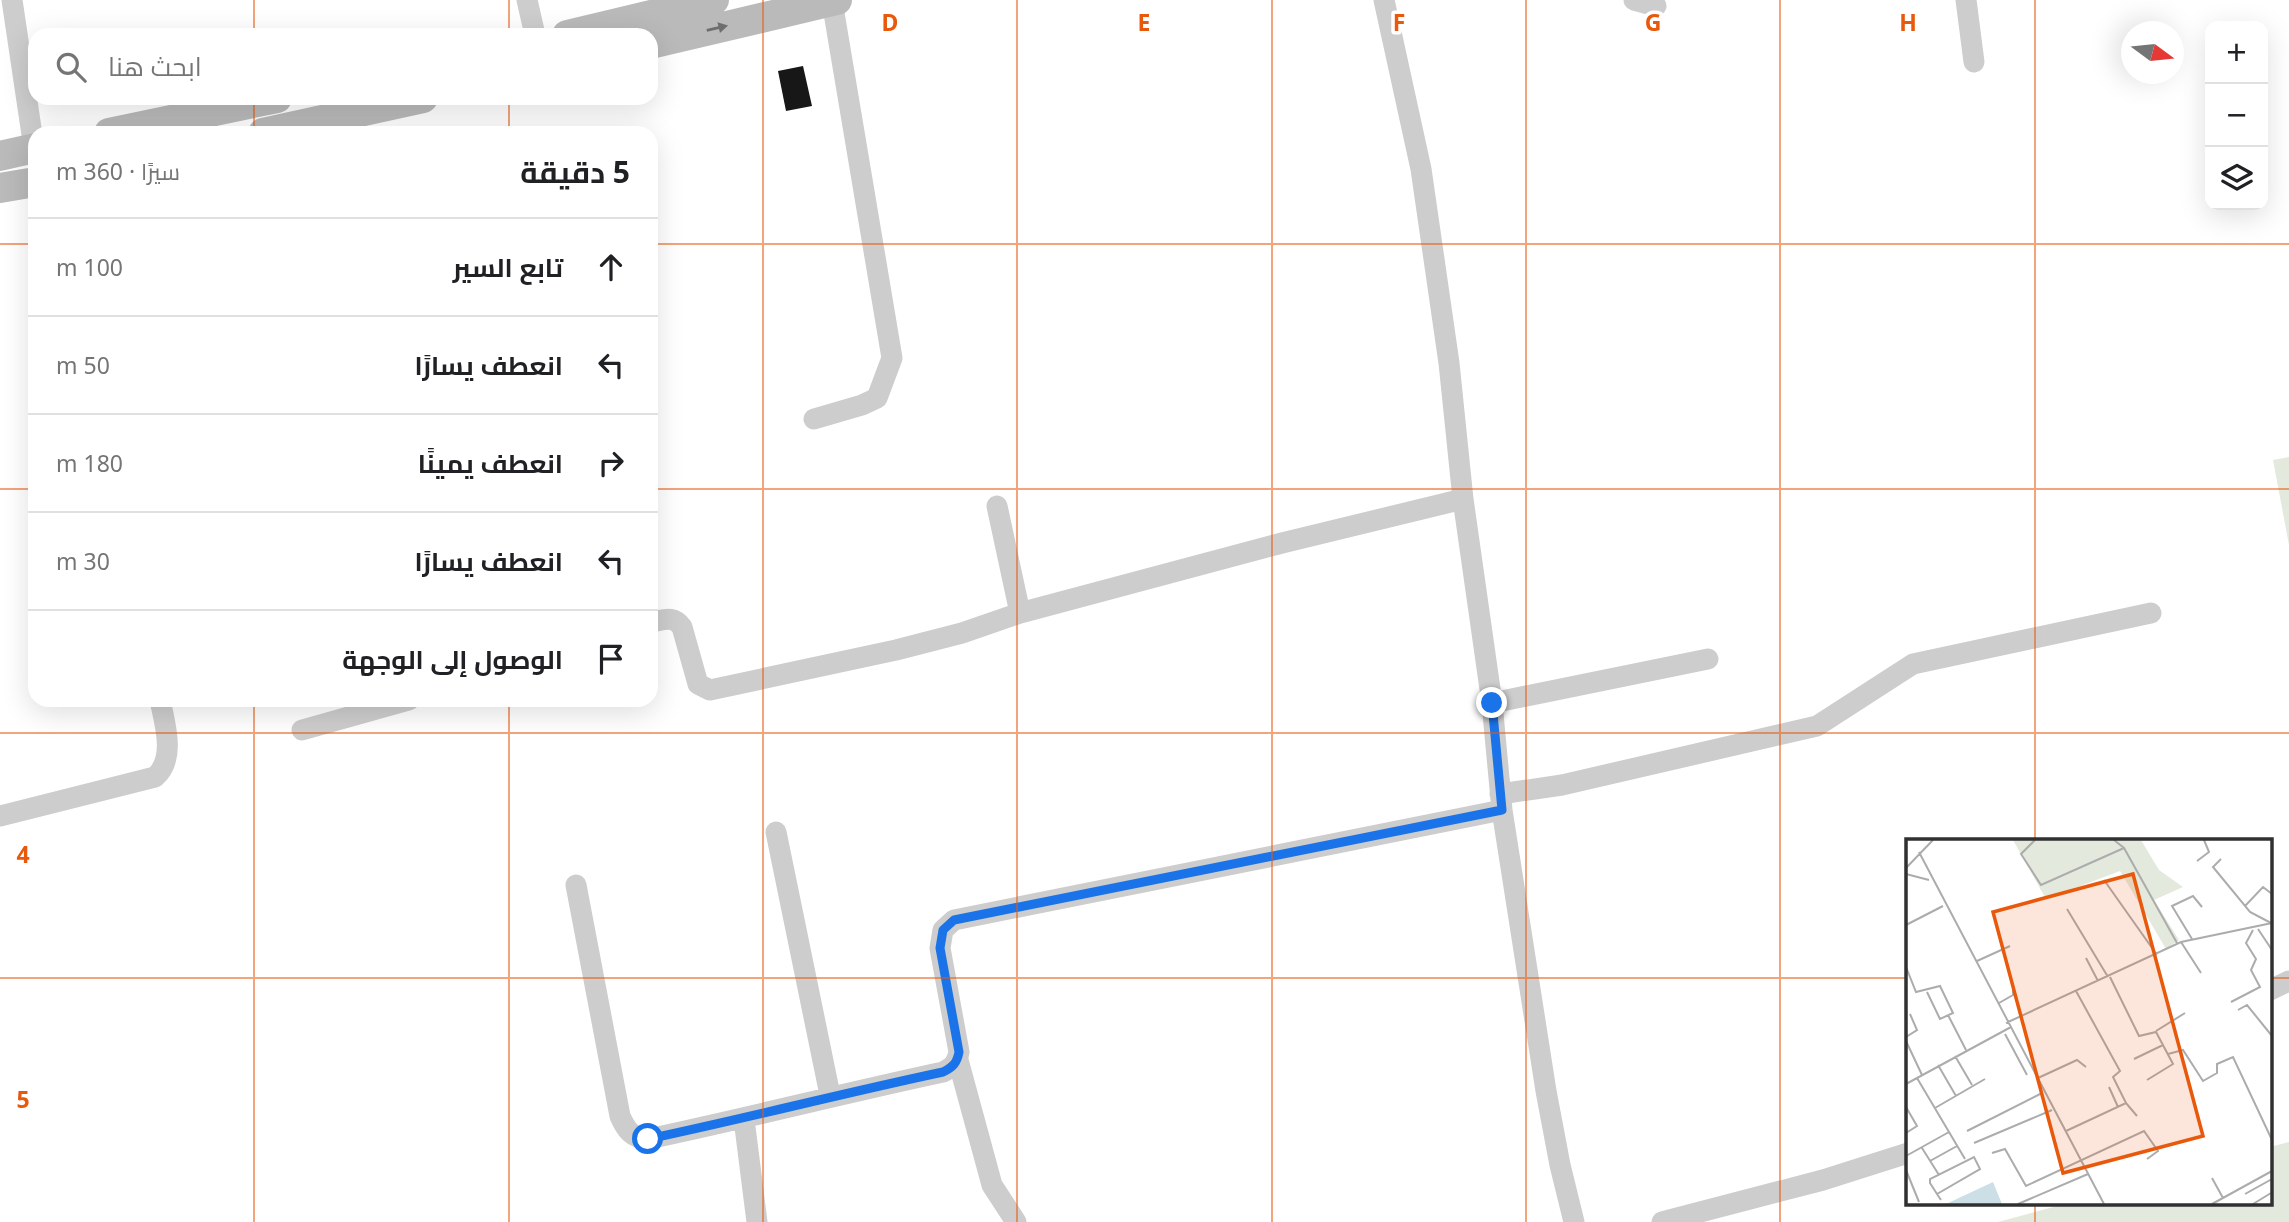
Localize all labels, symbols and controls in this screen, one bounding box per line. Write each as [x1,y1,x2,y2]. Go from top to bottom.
text: D [882,6,898,38]
text: E [1138,6,1150,38]
text: F [1393,6,1405,38]
text: G [1645,6,1661,38]
text: H [1899,6,1917,38]
north arrow [2121,21,2184,84]
map controls [2205,21,2268,210]
button: + [2205,21,2268,84]
one-way arrow [706,23,728,34]
search box [28,28,658,105]
icon: search [52,48,90,86]
text: ابحث هنا [108,48,202,84]
button: − [2205,84,2268,147]
button: layers [2205,147,2268,210]
text: 5 دقيقة [520,151,630,192]
text: سيرًا · 360 m [56,155,180,187]
icon: ahead [592,248,630,286]
text: تابع السير [453,249,563,285]
text: 100 m [56,251,123,283]
icon: left [592,346,630,384]
text: انعطف يسارًا [414,347,563,383]
text: 50 m [56,349,110,381]
icon: right [592,444,630,482]
text: انعطف يمينًا [418,445,563,481]
text: 180 m [56,447,123,479]
icon: left [592,542,630,580]
text: انعطف يسارًا [414,543,563,579]
text: 30 m [56,545,110,577]
icon: arrive [592,640,630,678]
text: الوصول إلى الوجهة [342,641,563,677]
route end [1476,687,1507,718]
text: 4 [16,838,30,870]
inset map [1906,839,2272,1204]
text: 5 [16,1083,30,1115]
route start [632,1123,663,1154]

